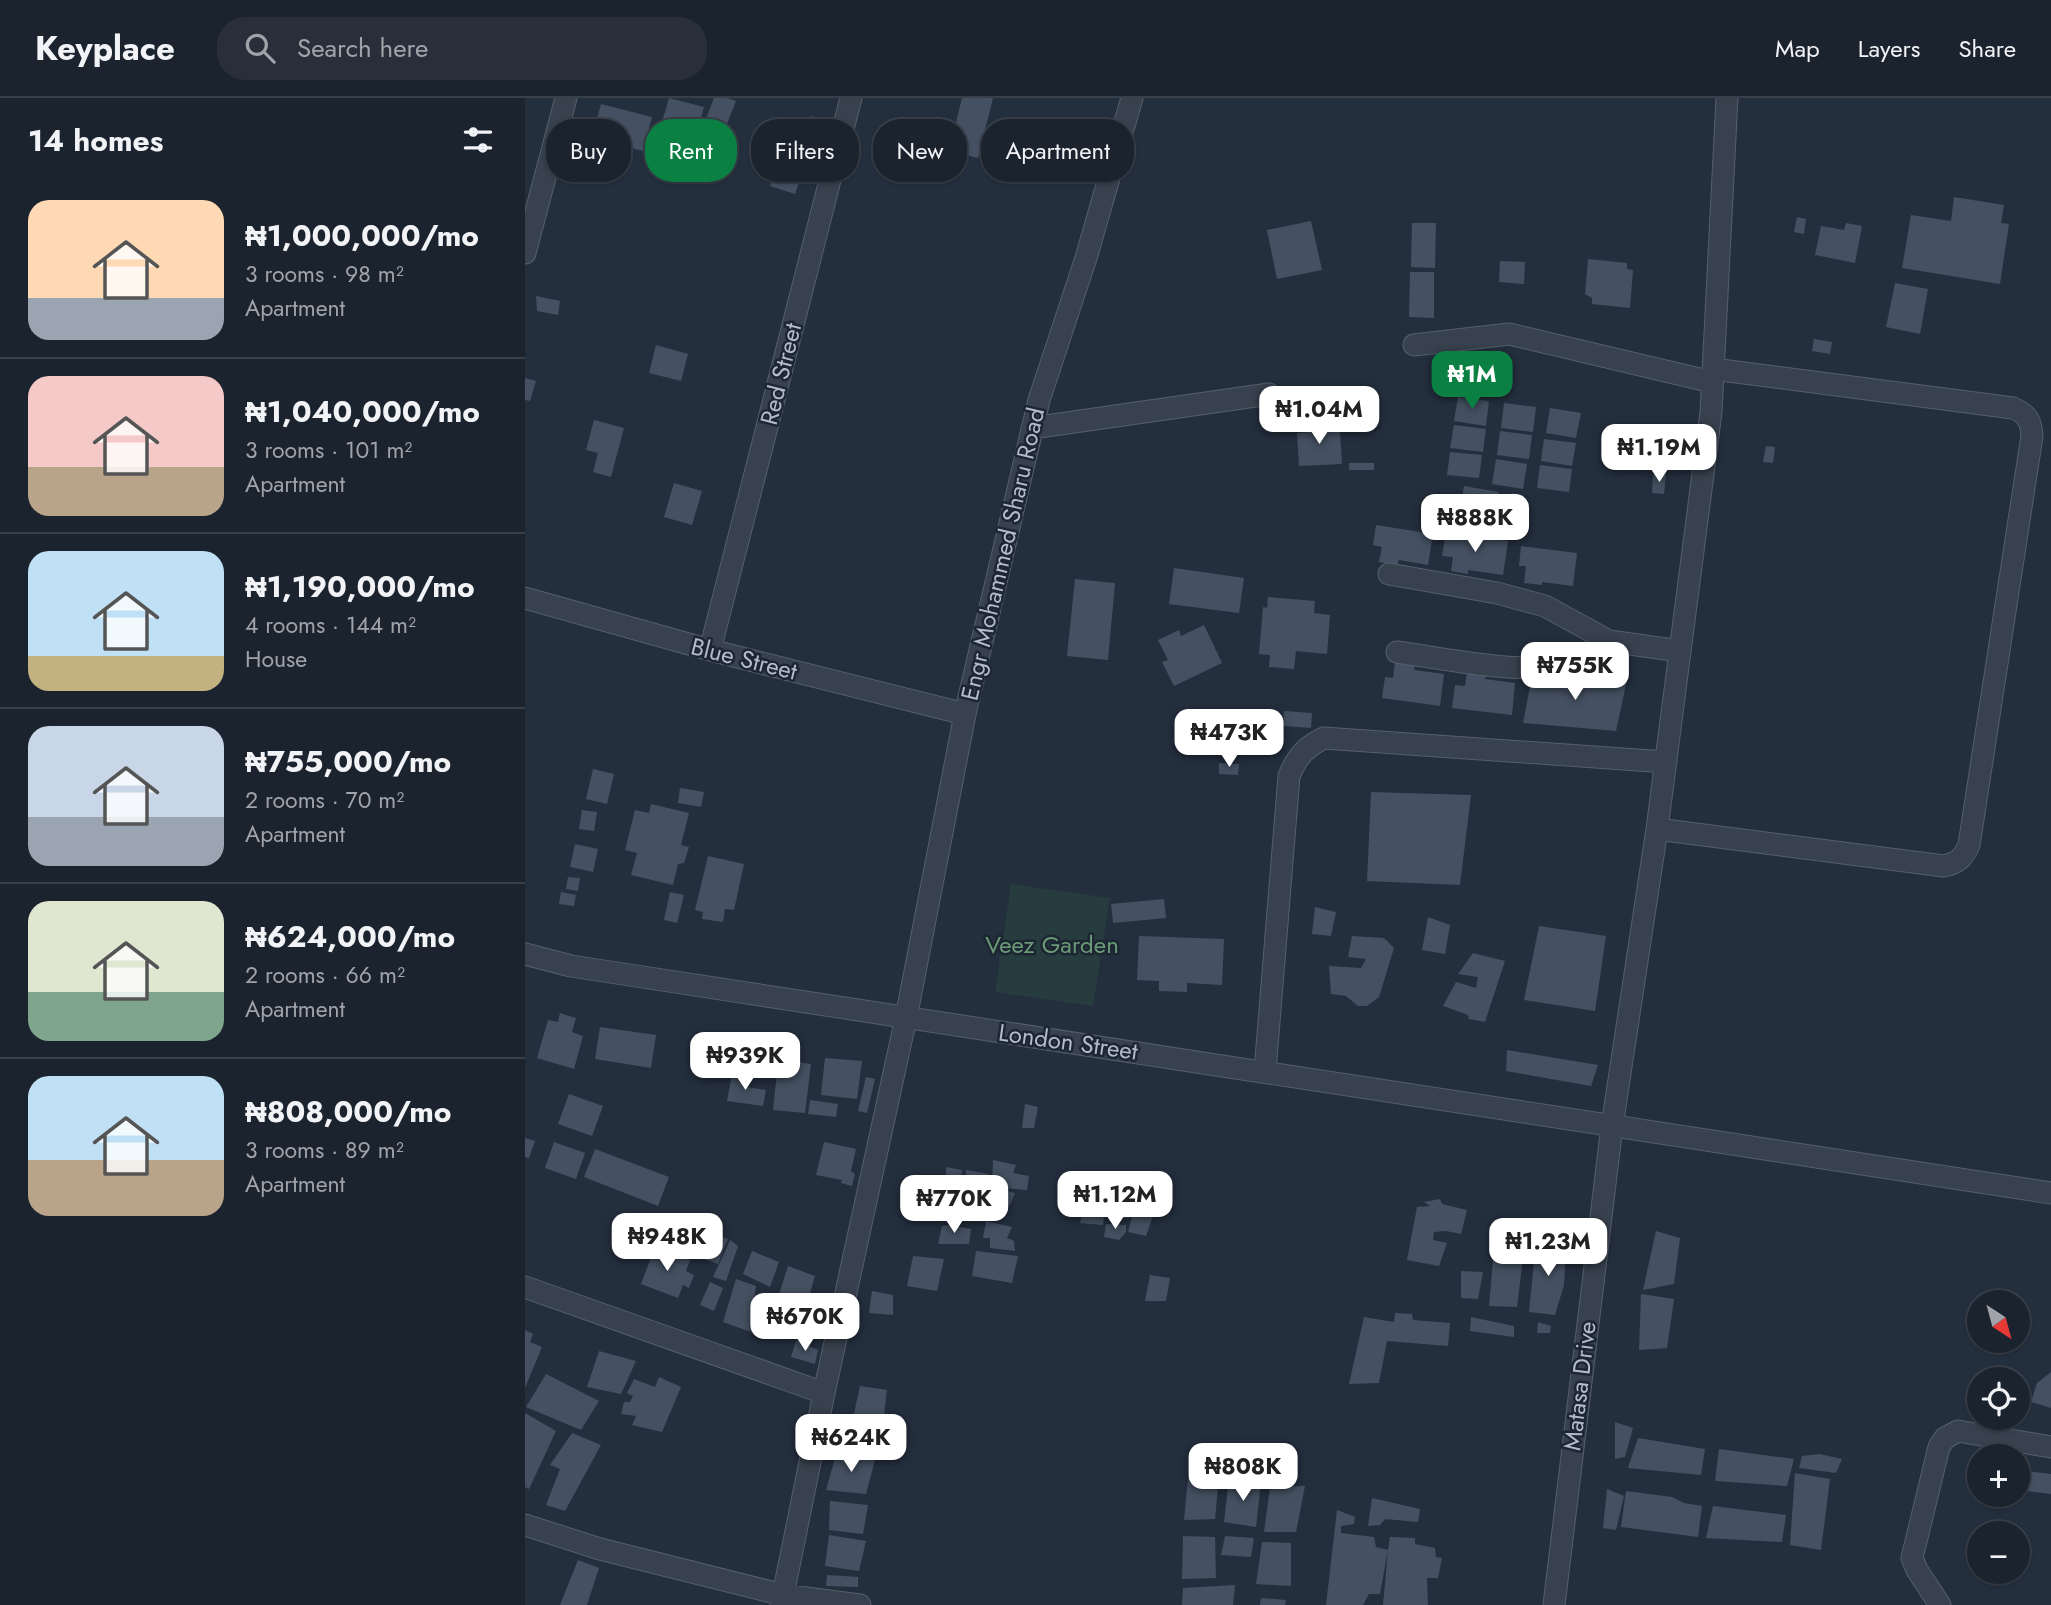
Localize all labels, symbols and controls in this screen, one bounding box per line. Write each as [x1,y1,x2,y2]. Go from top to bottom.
search box [217,17,707,80]
text: Keyplace [35,25,175,72]
icon: search [241,29,279,67]
text: Search here [297,29,428,67]
text: Map [1775,31,1820,66]
text: Layers [1858,31,1920,66]
text: Share [1958,31,2016,66]
text: 14 homes [28,119,163,162]
chip: Buy [546,119,631,182]
chip: Rent [645,119,737,182]
chip: Filters [751,119,859,182]
chip: New [873,119,967,182]
chip: Apartment [981,119,1134,182]
icon: filters [459,121,497,159]
text: ₦1,000,000/mo [245,214,479,257]
icon: home [84,228,168,312]
text: 3 rooms · 98 m² [245,257,404,291]
text: Apartment [245,291,345,325]
street label: Red Street [751,319,810,429]
pin: ₦1M [1438,352,1506,411]
text: ₦1M [1448,357,1496,391]
pin: ₦1.04M [1262,386,1376,446]
text: ₦1,040,000/mo [245,390,480,433]
text: ₦1.04M [1275,392,1363,426]
icon: home [84,404,168,488]
street label: Engr Mohammed Sharu Road [952,404,1053,704]
pin: ₦1.19M [1602,424,1716,484]
text: ₦1.19M [1617,430,1701,464]
text: 3 rooms · 101 m² [245,433,412,467]
text: Apartment [245,467,345,501]
pin: ₦888K [1426,494,1524,554]
text: ₦888K [1437,500,1513,534]
text: ₦1,190,000/mo [245,565,475,608]
icon: home [84,579,168,663]
text: 4 rooms · 144 m² [245,608,416,642]
street label: Blue Street [687,628,801,689]
text: House [245,642,307,676]
pin: ₦755K [1526,642,1624,702]
text: ₦755K [1537,648,1613,682]
pin: ₦473K [1180,710,1278,769]
text: ₦473K [1191,715,1267,749]
text: ₦755,000/mo [245,740,451,783]
icon: home [84,754,168,838]
text: 2 rooms · 70 m² [245,783,404,817]
text: Apartment [245,817,345,851]
text: ₦624,000/mo [245,915,455,958]
park label: Veez Garden [985,927,1119,962]
icon: home [84,929,168,1013]
text: 2 rooms · 66 m² [245,958,405,992]
text: Apartment [245,992,345,1026]
street label: London Street [996,1014,1140,1069]
pin: ₦939K [696,1032,794,1092]
text: ₦939K [706,1038,784,1072]
text: ₦808,000/mo [245,1090,451,1133]
icon: home [84,1104,168,1188]
text: 3 rooms · 89 m² [245,1133,404,1167]
text: Apartment [245,1167,345,1201]
pin: ₦1.12M [1058,1172,1172,1231]
pin: ₦770K [905,1176,1003,1235]
text: ₦1.12M [1073,1177,1157,1211]
text: ₦770K [916,1181,992,1215]
pin: ₦948K [618,1214,716,1273]
pin: ₦1.23M [1491,1218,1605,1278]
text: ₦948K [628,1219,706,1253]
text: ₦1.23M [1505,1224,1591,1258]
north arrow [1967,1290,2030,1353]
map controls [1967,1290,2030,1584]
pin: ₦670K [756,1294,854,1353]
text: ₦670K [766,1299,844,1333]
street label: Matasa Drive [1554,1319,1605,1453]
button: locate [1967,1367,2030,1430]
pin: ₦624K [802,1414,900,1474]
text: ₦624K [811,1420,891,1454]
pin: ₦808K [1194,1444,1292,1503]
button: + [1967,1444,2030,1507]
text: ₦808K [1205,1449,1281,1483]
button: − [1967,1521,2030,1584]

